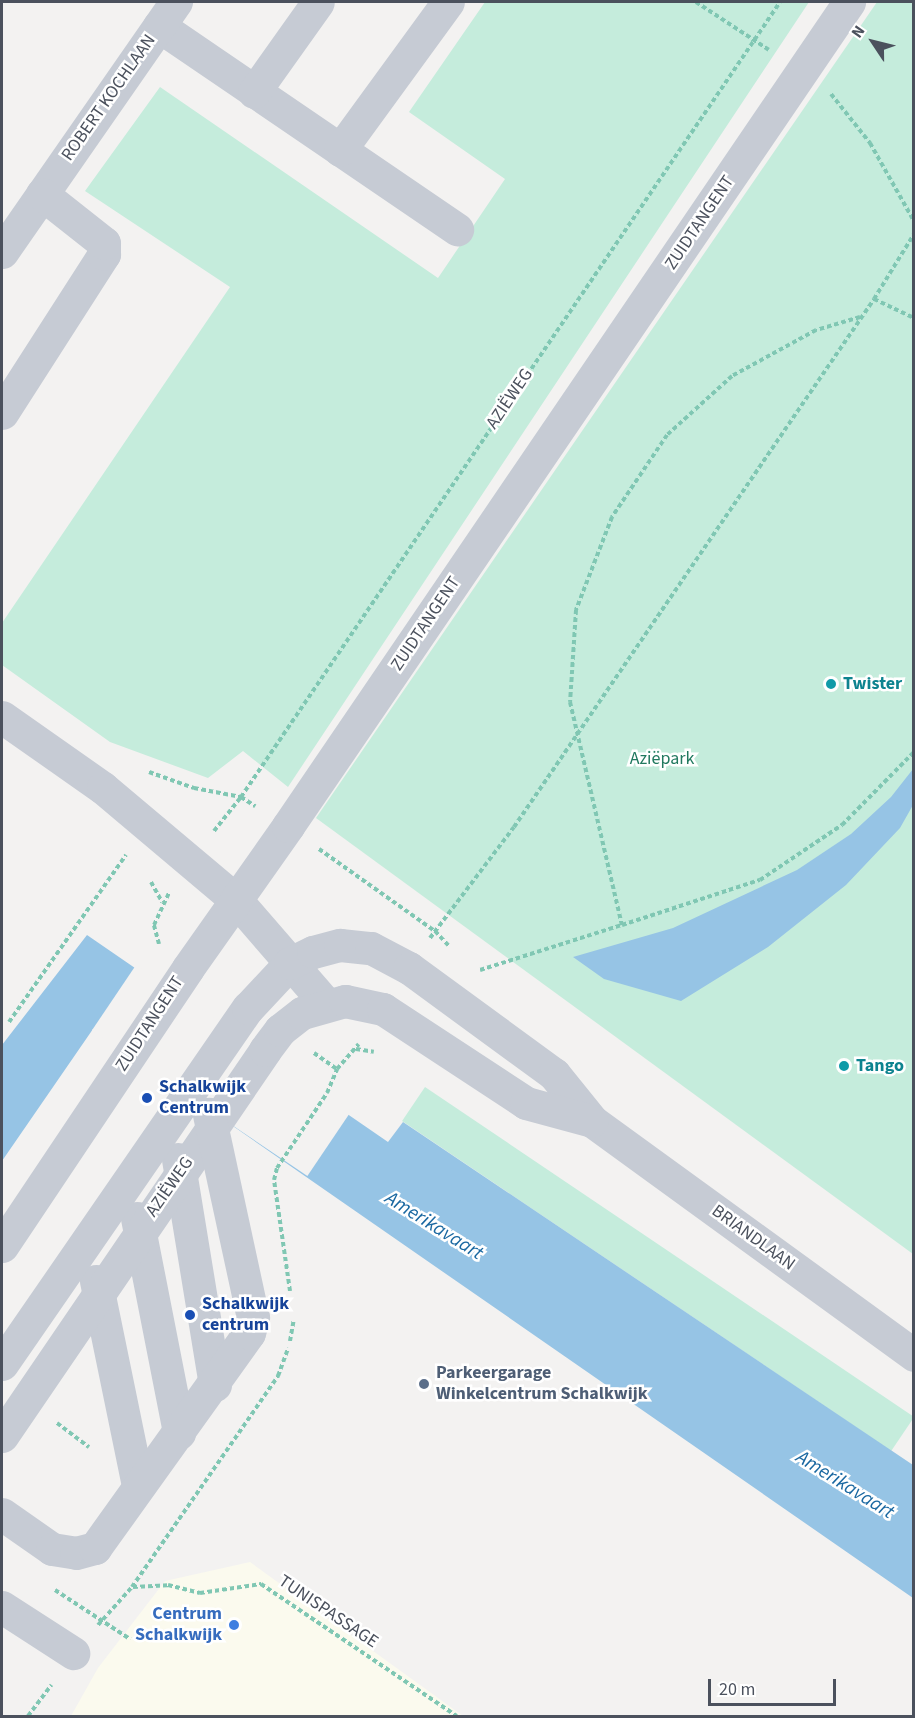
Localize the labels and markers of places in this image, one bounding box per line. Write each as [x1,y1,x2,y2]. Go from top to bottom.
place label: Twister [843,673,902,695]
marker: Twister [824,677,838,691]
place label: Tango [856,1055,904,1077]
marker: Tango [837,1059,851,1073]
place label: Schalkwijk Centrum [159,1077,246,1120]
marker: Schalkwijk Centrum [140,1091,154,1105]
place label: Schalkwijk centrum [202,1294,289,1336]
marker: Schalkwijk centrum [183,1308,197,1322]
place label: Parkeergarage Winkelcentrum Schalkwijk [436,1363,648,1406]
marker: Parkeergarage Winkelcentrum Schalkwijk [417,1377,431,1391]
place label: Centrum Schalkwijk [135,1604,222,1646]
marker: Centrum Schalkwijk [227,1618,241,1632]

